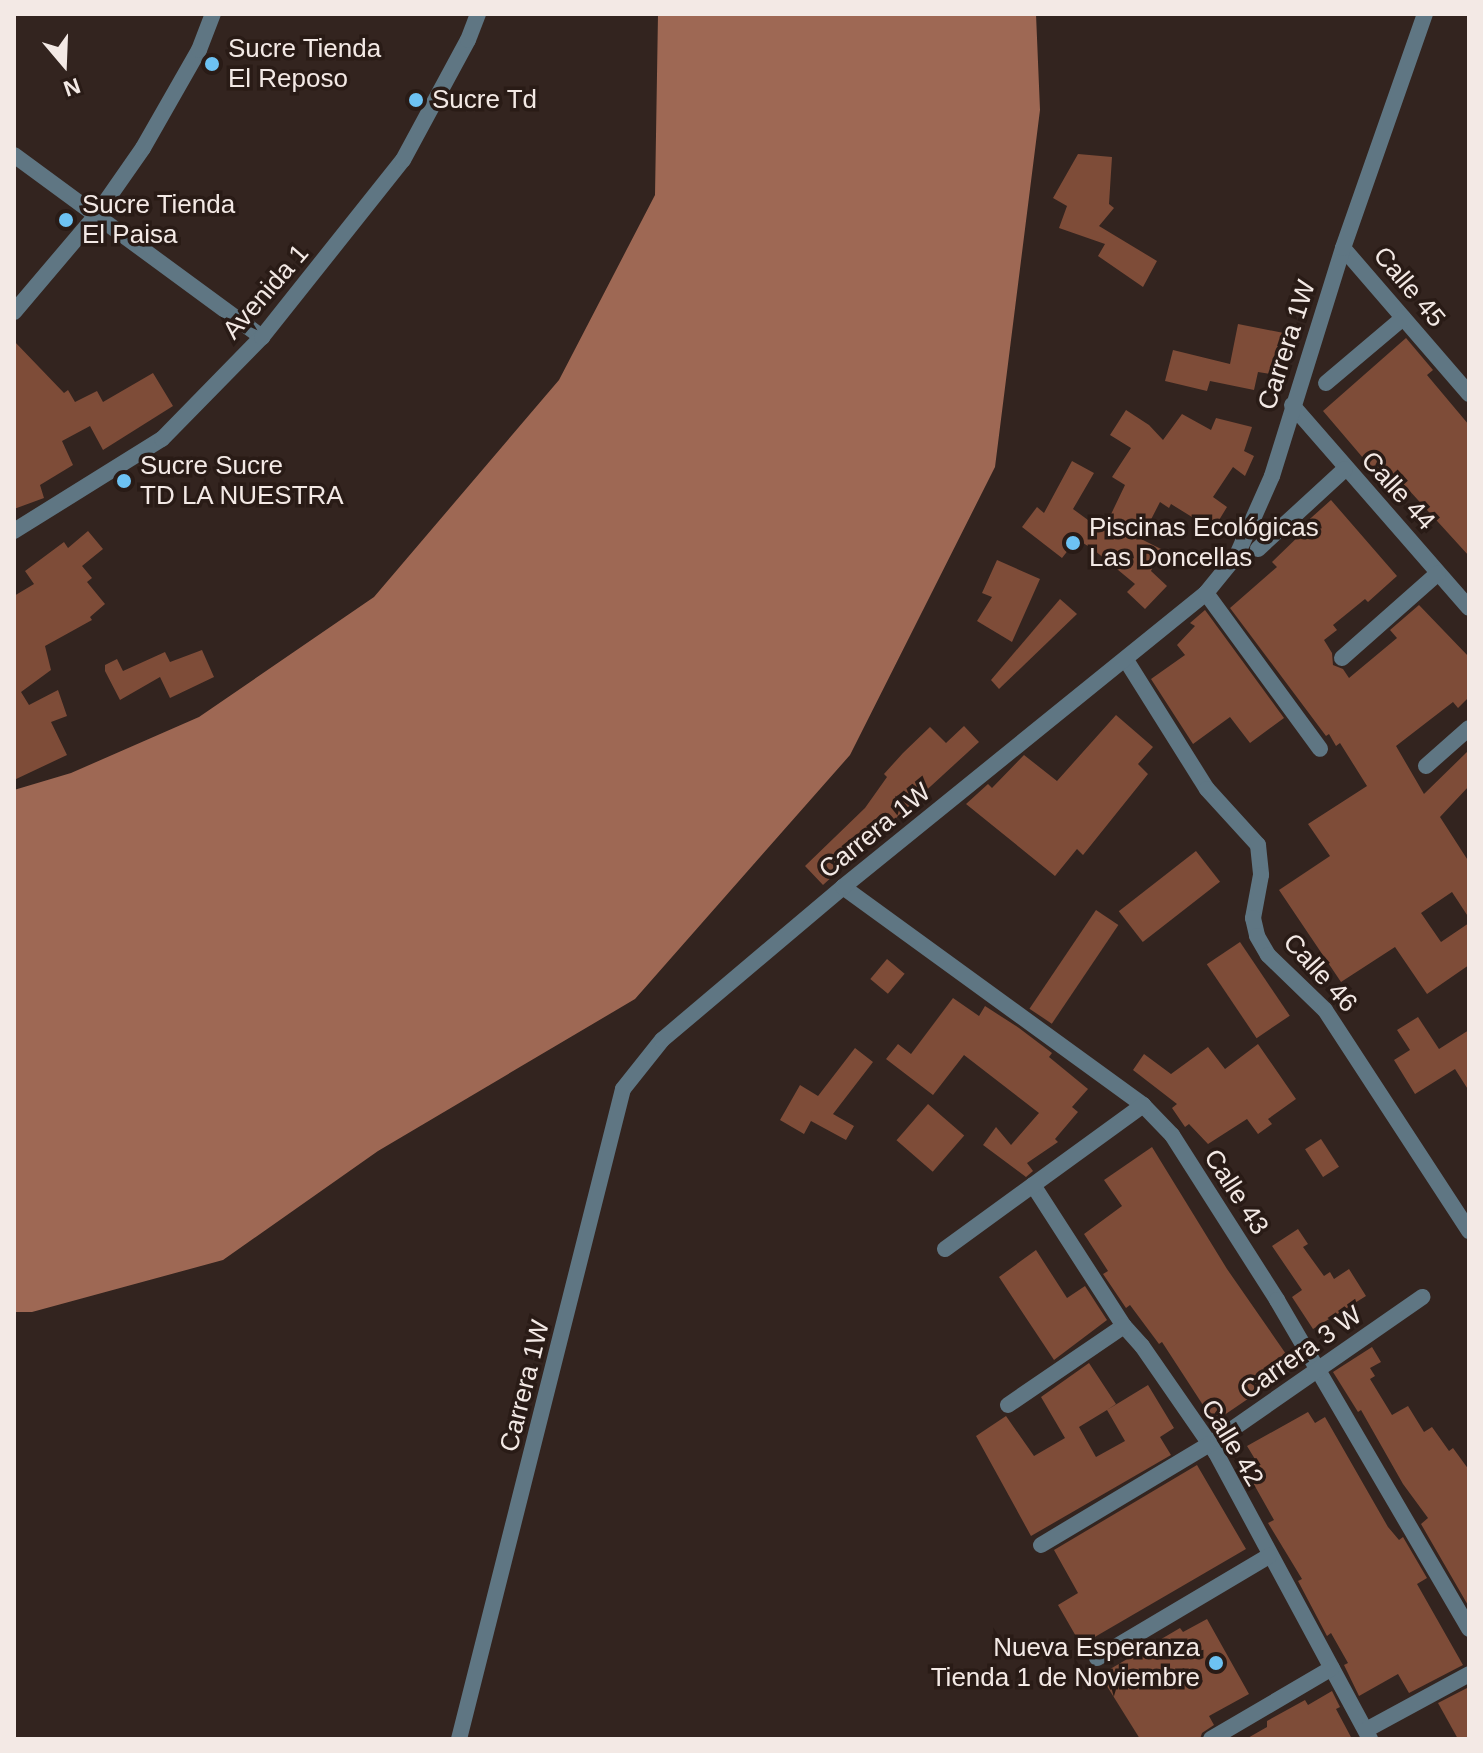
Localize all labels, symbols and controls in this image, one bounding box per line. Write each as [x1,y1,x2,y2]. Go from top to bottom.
north arrow [24,24,104,104]
place label: Sucre Tienda El Reposo [228,33,382,94]
marker: Sucre Tienda El Reposo [203,55,221,73]
text: N [60,73,84,102]
place label: Sucre Td [432,84,537,116]
marker: Sucre Td [407,91,425,109]
place label: Sucre Tienda El Paisa [82,189,236,250]
marker: Sucre Tienda El Paisa [57,211,75,229]
street label: Avenida 1 [216,238,316,346]
street label: Calle 45 [1366,240,1452,334]
street label: Carrera 1W [1251,276,1323,414]
street label: Calle 44 [1354,445,1442,537]
place label: Sucre Sucre TD LA NUESTRA [140,450,345,512]
marker: Sucre Sucre TD LA NUESTRA [115,472,133,490]
place label: Piscinas Ecológicas Las Doncellas [1089,512,1319,574]
marker: Piscinas Ecológicas Las Doncellas [1064,534,1082,552]
street label: Carrera 1W [813,777,937,885]
street label: Calle 46 [1276,927,1364,1019]
street label: Calle 43 [1197,1144,1275,1240]
street label: Carrera 3 W [1234,1300,1368,1406]
street label: Carrera 1W [494,1317,556,1455]
street label: Calle 42 [1194,1394,1270,1492]
place label: Nueva Esperanza Tienda 1 de Noviembre [931,1632,1200,1694]
marker: Nueva Esperanza Tienda 1 de Noviembre [1207,1654,1225,1672]

